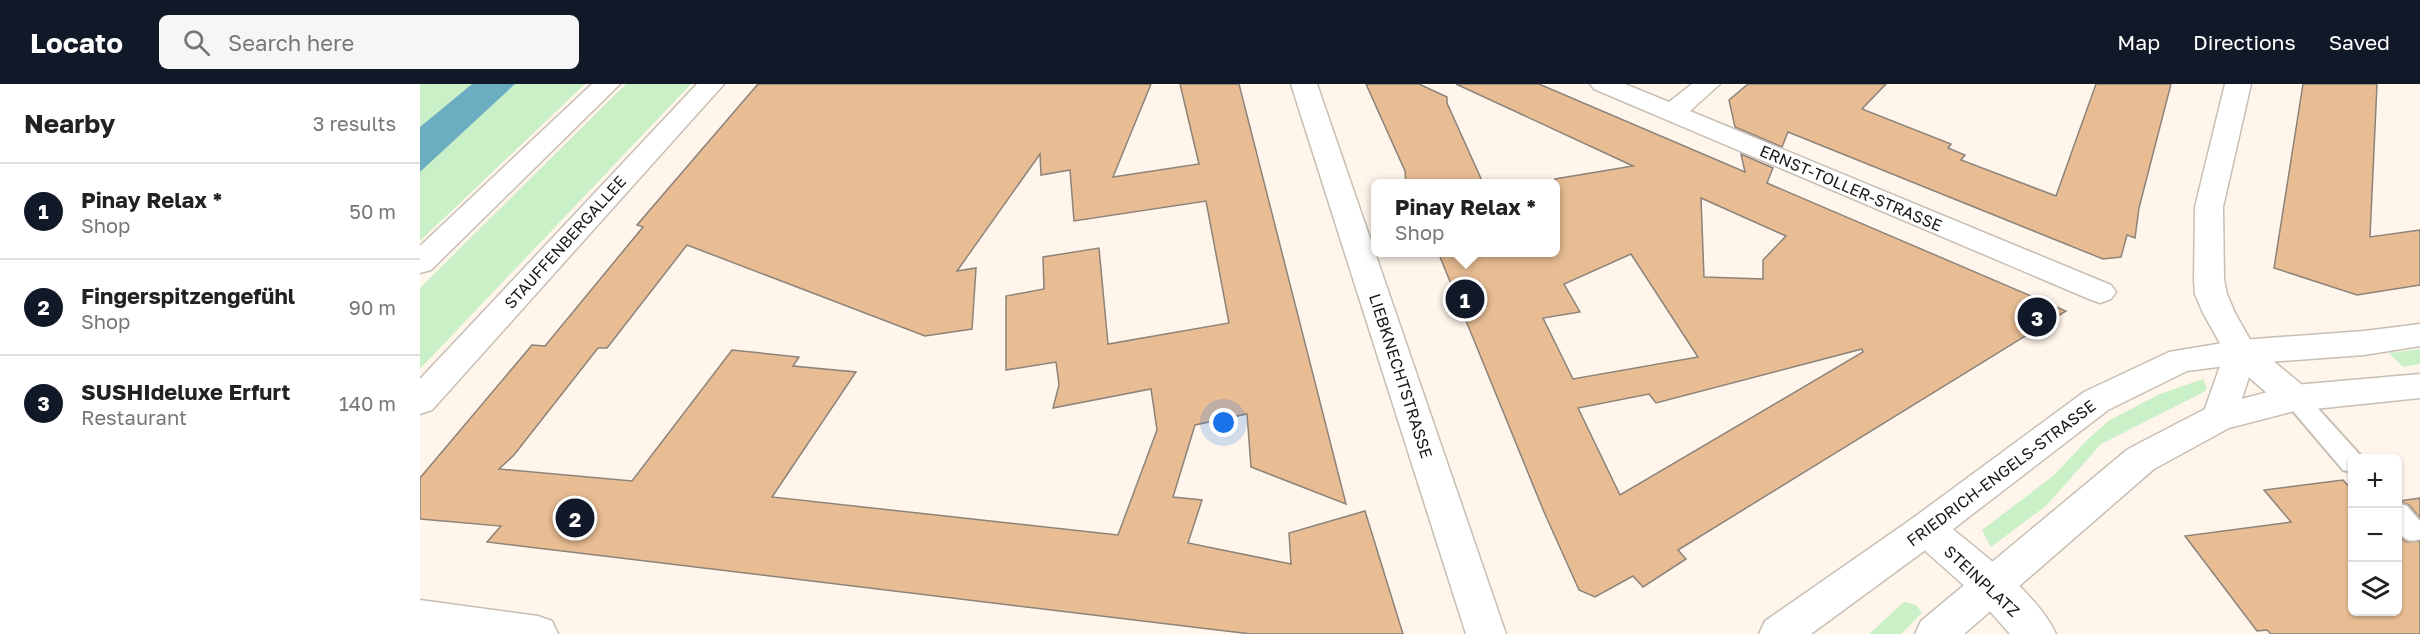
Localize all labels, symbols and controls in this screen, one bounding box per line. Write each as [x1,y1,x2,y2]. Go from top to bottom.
search box [159,15,579,69]
text: Locato [30,26,123,59]
icon: search [180,26,213,59]
text: Search here [228,29,354,56]
text: Map [2117,29,2160,55]
text: Directions [2193,29,2296,55]
text: Saved [2329,29,2390,55]
text: Nearby [24,108,115,139]
text: 3 results [313,111,396,135]
street label: ERNST-TOLLER-STRASSE [1757,141,1945,235]
street label: STAUFFENBERGALLEE [500,171,630,313]
popup [1371,179,1560,257]
text: Pinay Relax * [81,186,222,213]
text: Pinay Relax * [1395,193,1536,220]
text: 1 [38,199,49,223]
text: 50 m [349,199,396,223]
text: Shop [81,213,130,237]
text: Shop [1395,220,1444,244]
pin: 1 [1446,276,1484,322]
text: Fingerspitzengefühl [81,282,295,309]
street label: LIEBKNECHTSTRASSE [1365,291,1437,461]
pin: 3 [2018,294,2056,340]
text: 2 [37,295,50,319]
text: 90 m [349,295,396,319]
text: Shop [81,309,130,333]
text: SUSHIdeluxe Erfurt [81,378,290,405]
text: 3 [37,391,50,415]
text: 140 m [339,391,396,415]
street label: FRIEDRICH-ENGELS-STRASSE [1903,395,2099,551]
text: Restaurant [81,405,187,429]
your location [1209,408,1238,437]
map controls [2348,454,2402,616]
button: + [2348,454,2402,508]
pin: 2 [556,496,594,540]
button: − [2348,508,2402,562]
street label: STEINPLATZ [1940,541,2024,621]
button: layers [2348,562,2402,616]

